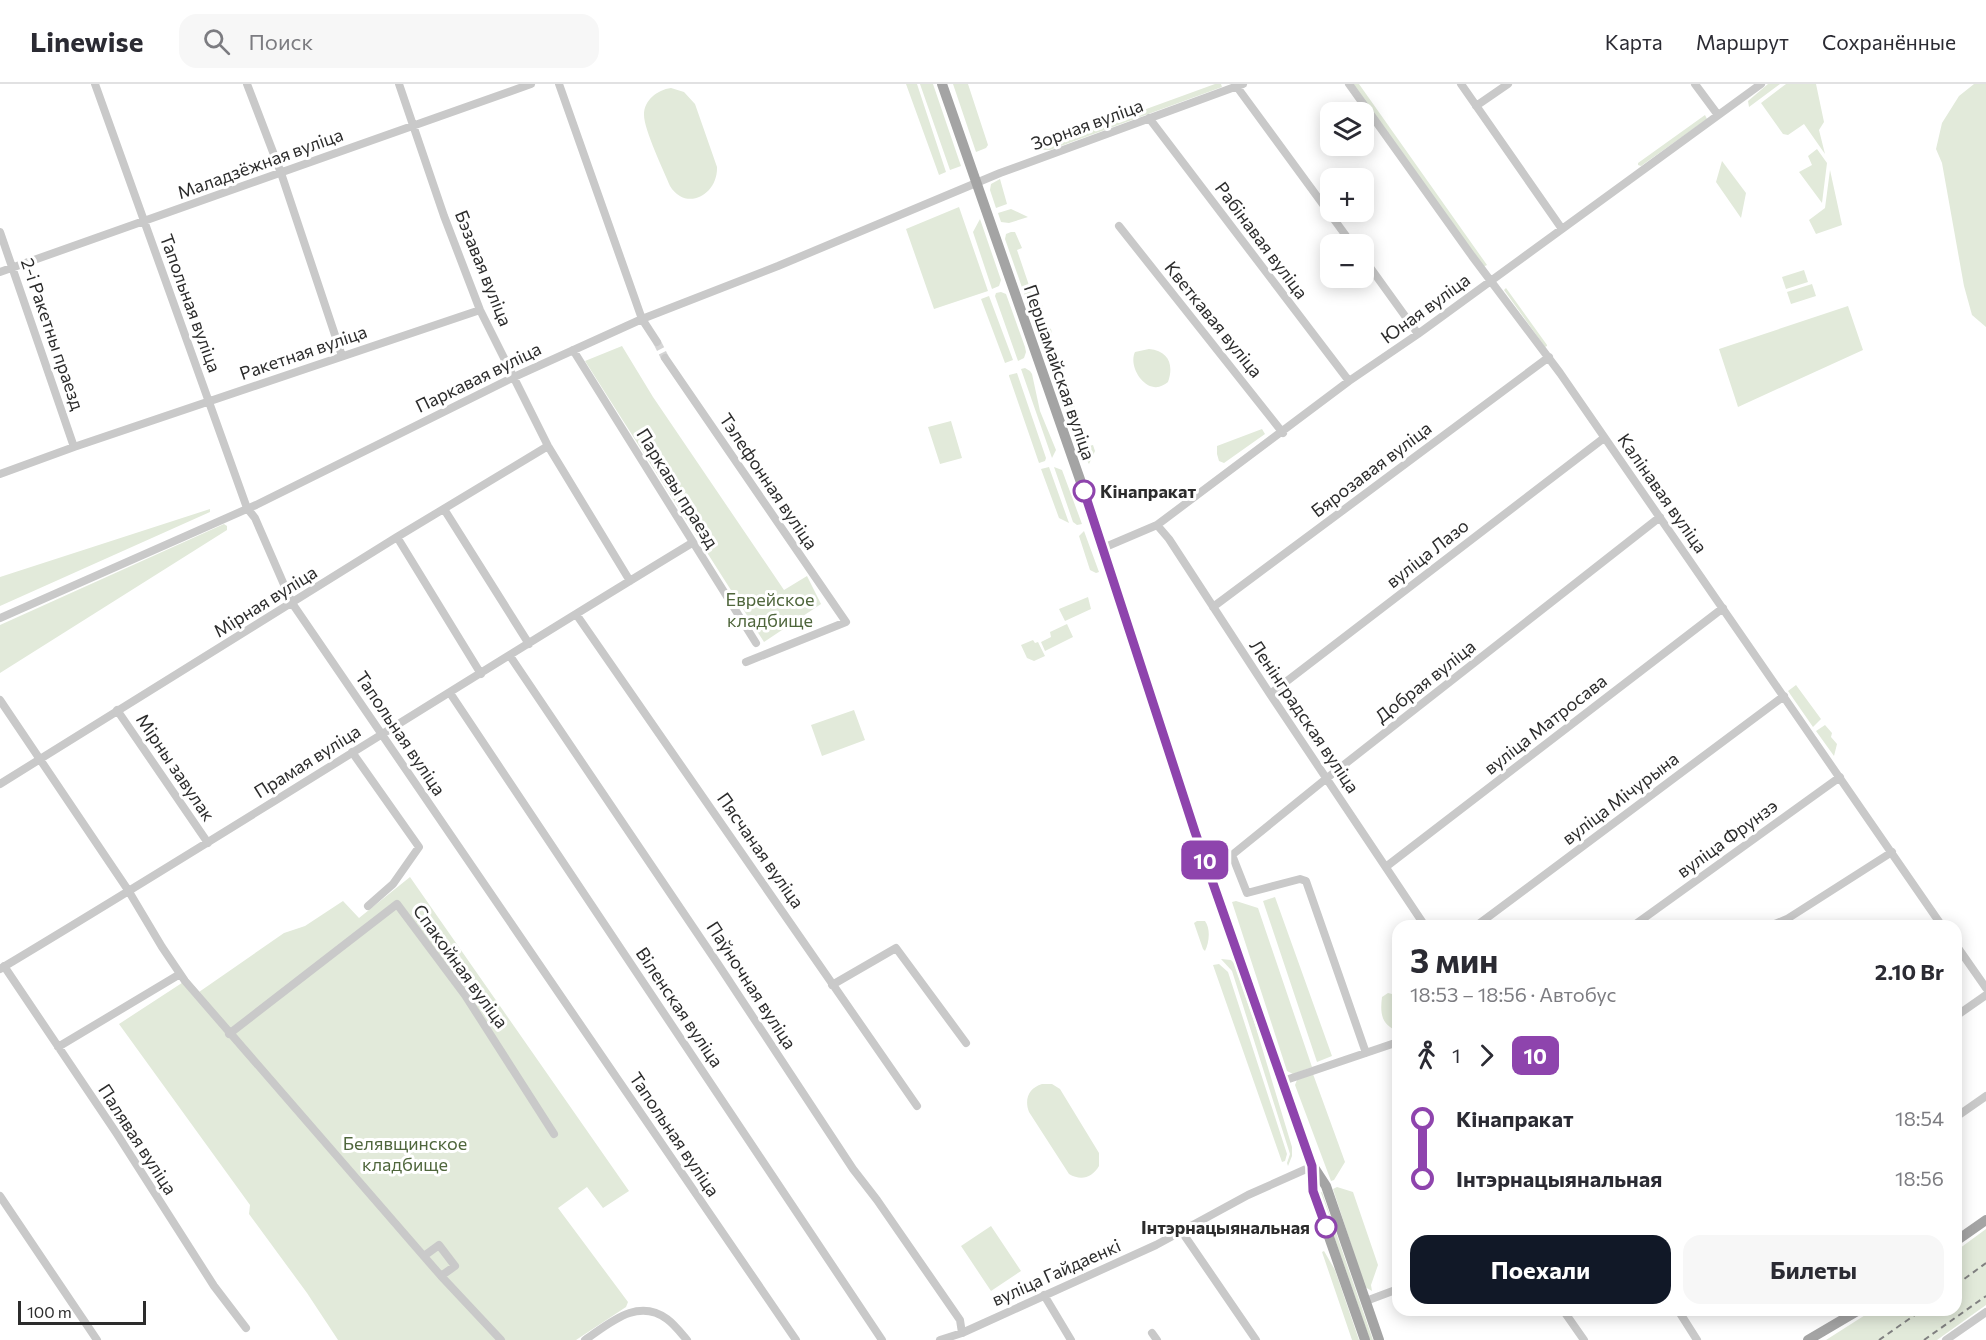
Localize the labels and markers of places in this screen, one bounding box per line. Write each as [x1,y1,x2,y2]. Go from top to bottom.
marker: Кінапракат [1073,480,1095,502]
place label: Кінапракат [1100,480,1196,502]
place label: Інтэрнацыянальная [1141,1216,1310,1238]
marker: Інтэрнацыянальная [1315,1216,1337,1238]

